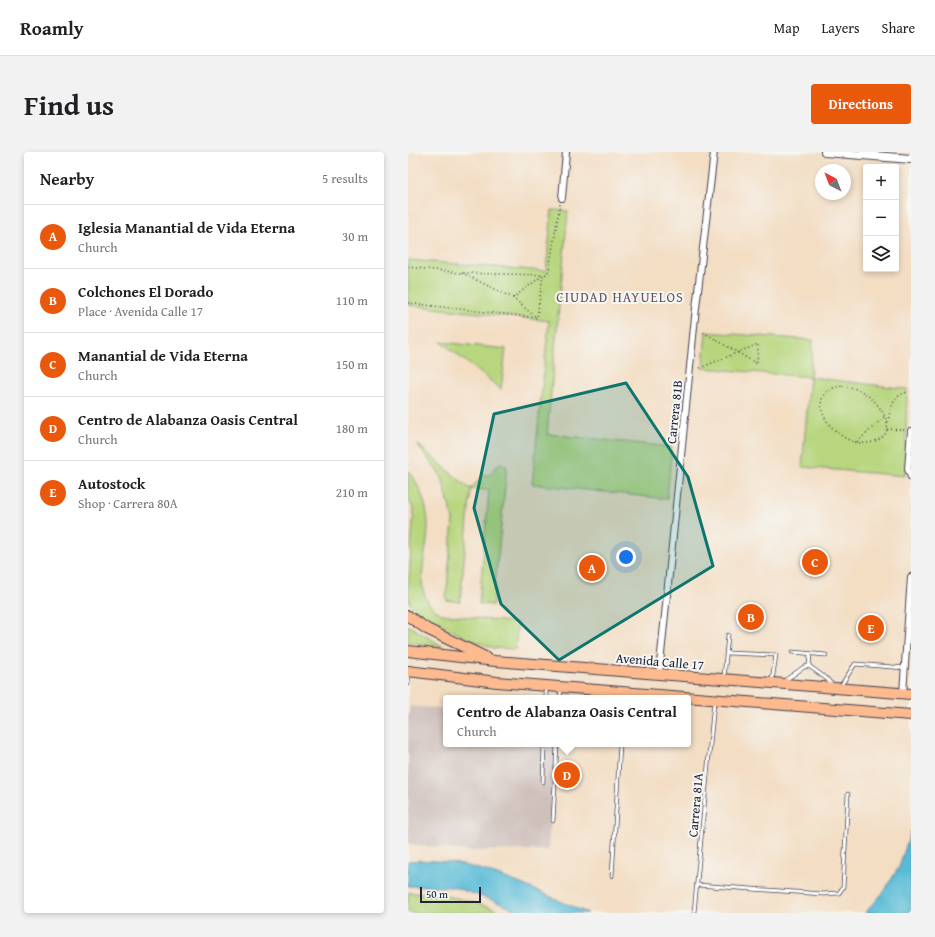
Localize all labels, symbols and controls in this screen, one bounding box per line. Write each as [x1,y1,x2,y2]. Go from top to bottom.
text: Roamly [20,14,84,42]
text: Map [774,18,800,38]
text: Layers [822,18,860,38]
text: Share [882,18,915,38]
text: Find us [24,84,114,125]
button: Directions [811,84,911,124]
north arrow [815,164,851,200]
map controls [863,164,899,272]
button: + [863,164,899,200]
text: Nearby [40,166,94,191]
text: 5 results [322,169,368,188]
button: − [863,200,899,236]
text: Iglesia Manantial de Vida Eterna [78,217,295,238]
text: A [49,227,57,246]
text: 30 m [342,227,368,246]
button: layers [863,236,899,272]
text: Church [78,238,117,257]
text: Colchones El Dorado [78,281,213,302]
district label: CIUDAD HAYUELOS [556,287,684,307]
text: B [49,291,57,310]
text: 110 m [336,291,368,310]
text: Place · Avenida Calle 17 [78,302,203,321]
text: Manantial de Vida Eterna [78,345,248,366]
text: C [49,355,57,374]
text: 150 m [336,355,368,374]
text: Church [78,366,117,385]
street label: Carrera 81B [662,379,687,445]
text: Centro de Alabanza Oasis Central [78,409,298,430]
text: D [49,419,57,438]
text: 180 m [336,419,368,438]
text: Church [78,430,117,449]
text: Autostock [78,473,145,494]
text: E [50,483,56,502]
text: 210 m [336,483,368,502]
text: Shop · Carrera 80A [78,494,178,513]
your location [616,547,636,567]
pin: C [802,547,828,577]
pin: A [579,553,605,583]
pin: B [738,602,764,632]
pin: E [858,613,884,643]
street label: Avenida Calle 17 [615,648,705,675]
popup [443,695,691,747]
text: Centro de Alabanza Oasis Central [457,701,677,722]
text: Church [457,722,496,741]
pin: D [554,760,580,790]
street label: Carrera 81A [683,772,708,838]
scale bar [420,885,481,904]
text: 50 m [426,886,448,902]

